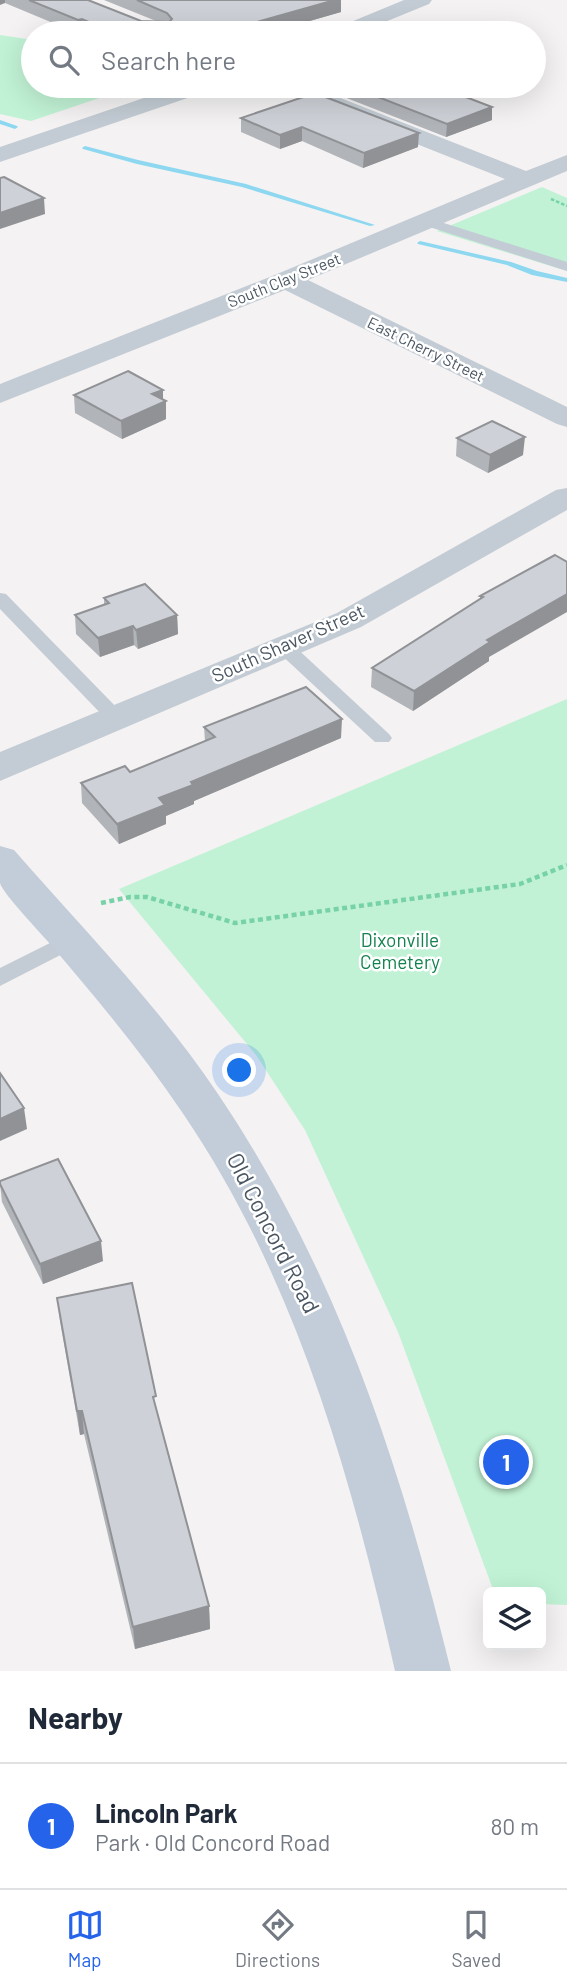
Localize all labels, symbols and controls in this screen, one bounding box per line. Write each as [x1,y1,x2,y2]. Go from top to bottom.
search box [21,21,546,98]
icon: search [45,41,83,79]
text: Search here [101,44,236,75]
street label: South Clay Street [225,248,343,311]
street label: East Cherry Street [365,312,488,385]
street label: South Shaver Street [208,598,368,687]
park label: Dixonville Cemetery [360,928,440,973]
your location [222,1053,256,1087]
street label: Old Concord Road [221,1148,326,1317]
pin: 1 [483,1436,529,1488]
map controls [483,1587,546,1650]
button: layers [483,1587,546,1650]
text: Nearby [28,1699,123,1735]
text: Lincoln Park [95,1797,238,1828]
text: 1 [47,1812,55,1840]
text: 80 m [490,1812,539,1840]
text: Park · Old Concord Road [95,1828,330,1856]
tab: Map [66,1906,104,1971]
tab: Directions [235,1906,320,1971]
tab: Saved [451,1906,501,1971]

